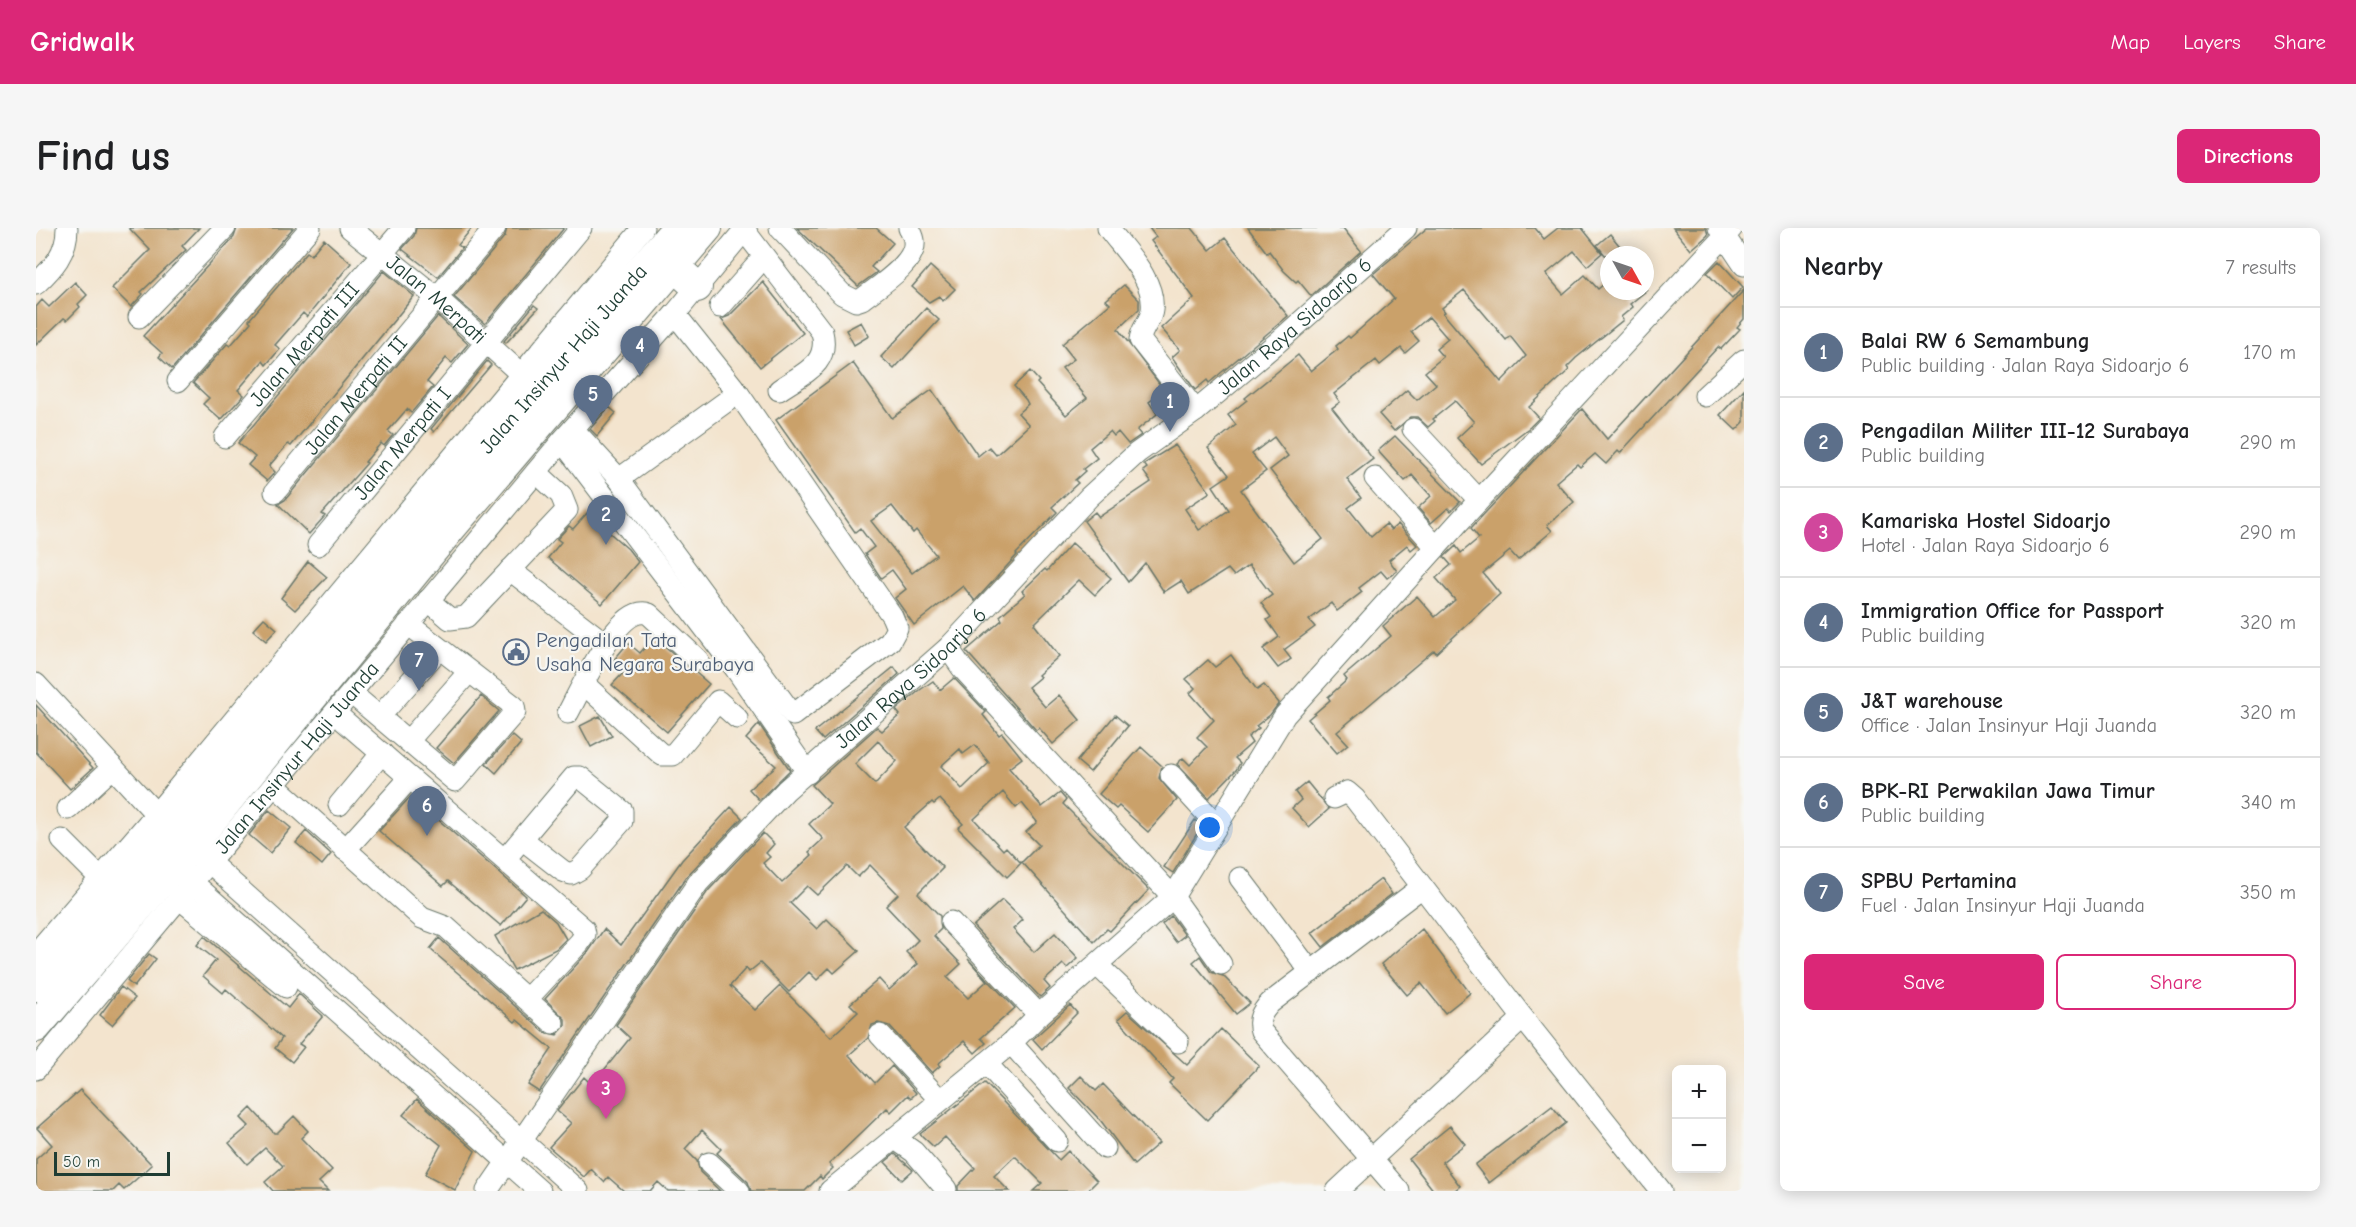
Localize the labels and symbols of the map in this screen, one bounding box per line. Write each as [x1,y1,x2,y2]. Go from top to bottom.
north arrow [1600,246,1654,300]
street label: Jalan Merpati [382,250,491,349]
street label: Jalan Raya Sidoarjo 6 [1212,252,1377,400]
street label: Jalan Insinyur Haji Juanda [474,260,652,458]
street label: Jalan Merpati III [244,279,364,413]
pin: 4 [620,326,660,376]
pin: 5 [574,376,612,425]
street label: Jalan Merpati II [349,382,456,505]
pin: 1 [1150,382,1190,432]
street label: Jalan Merpati I [348,383,456,505]
pin: 2 [586,496,626,545]
street label: Jalan Raya Sidoarjo 6 [830,603,991,753]
place label: Pengadilan Tata Usaha Negara Surabaya [536,628,754,676]
public building icon: Pengadilan Tata Usaha Negara Surabaya [501,637,531,667]
pin: 7 [400,642,439,691]
street label: Jalan Insinyur Haji Juanda [210,657,384,858]
pin: 6 [408,786,446,836]
your location [1195,813,1224,842]
pin: 3 [586,1070,626,1119]
scale bar [54,1149,170,1176]

